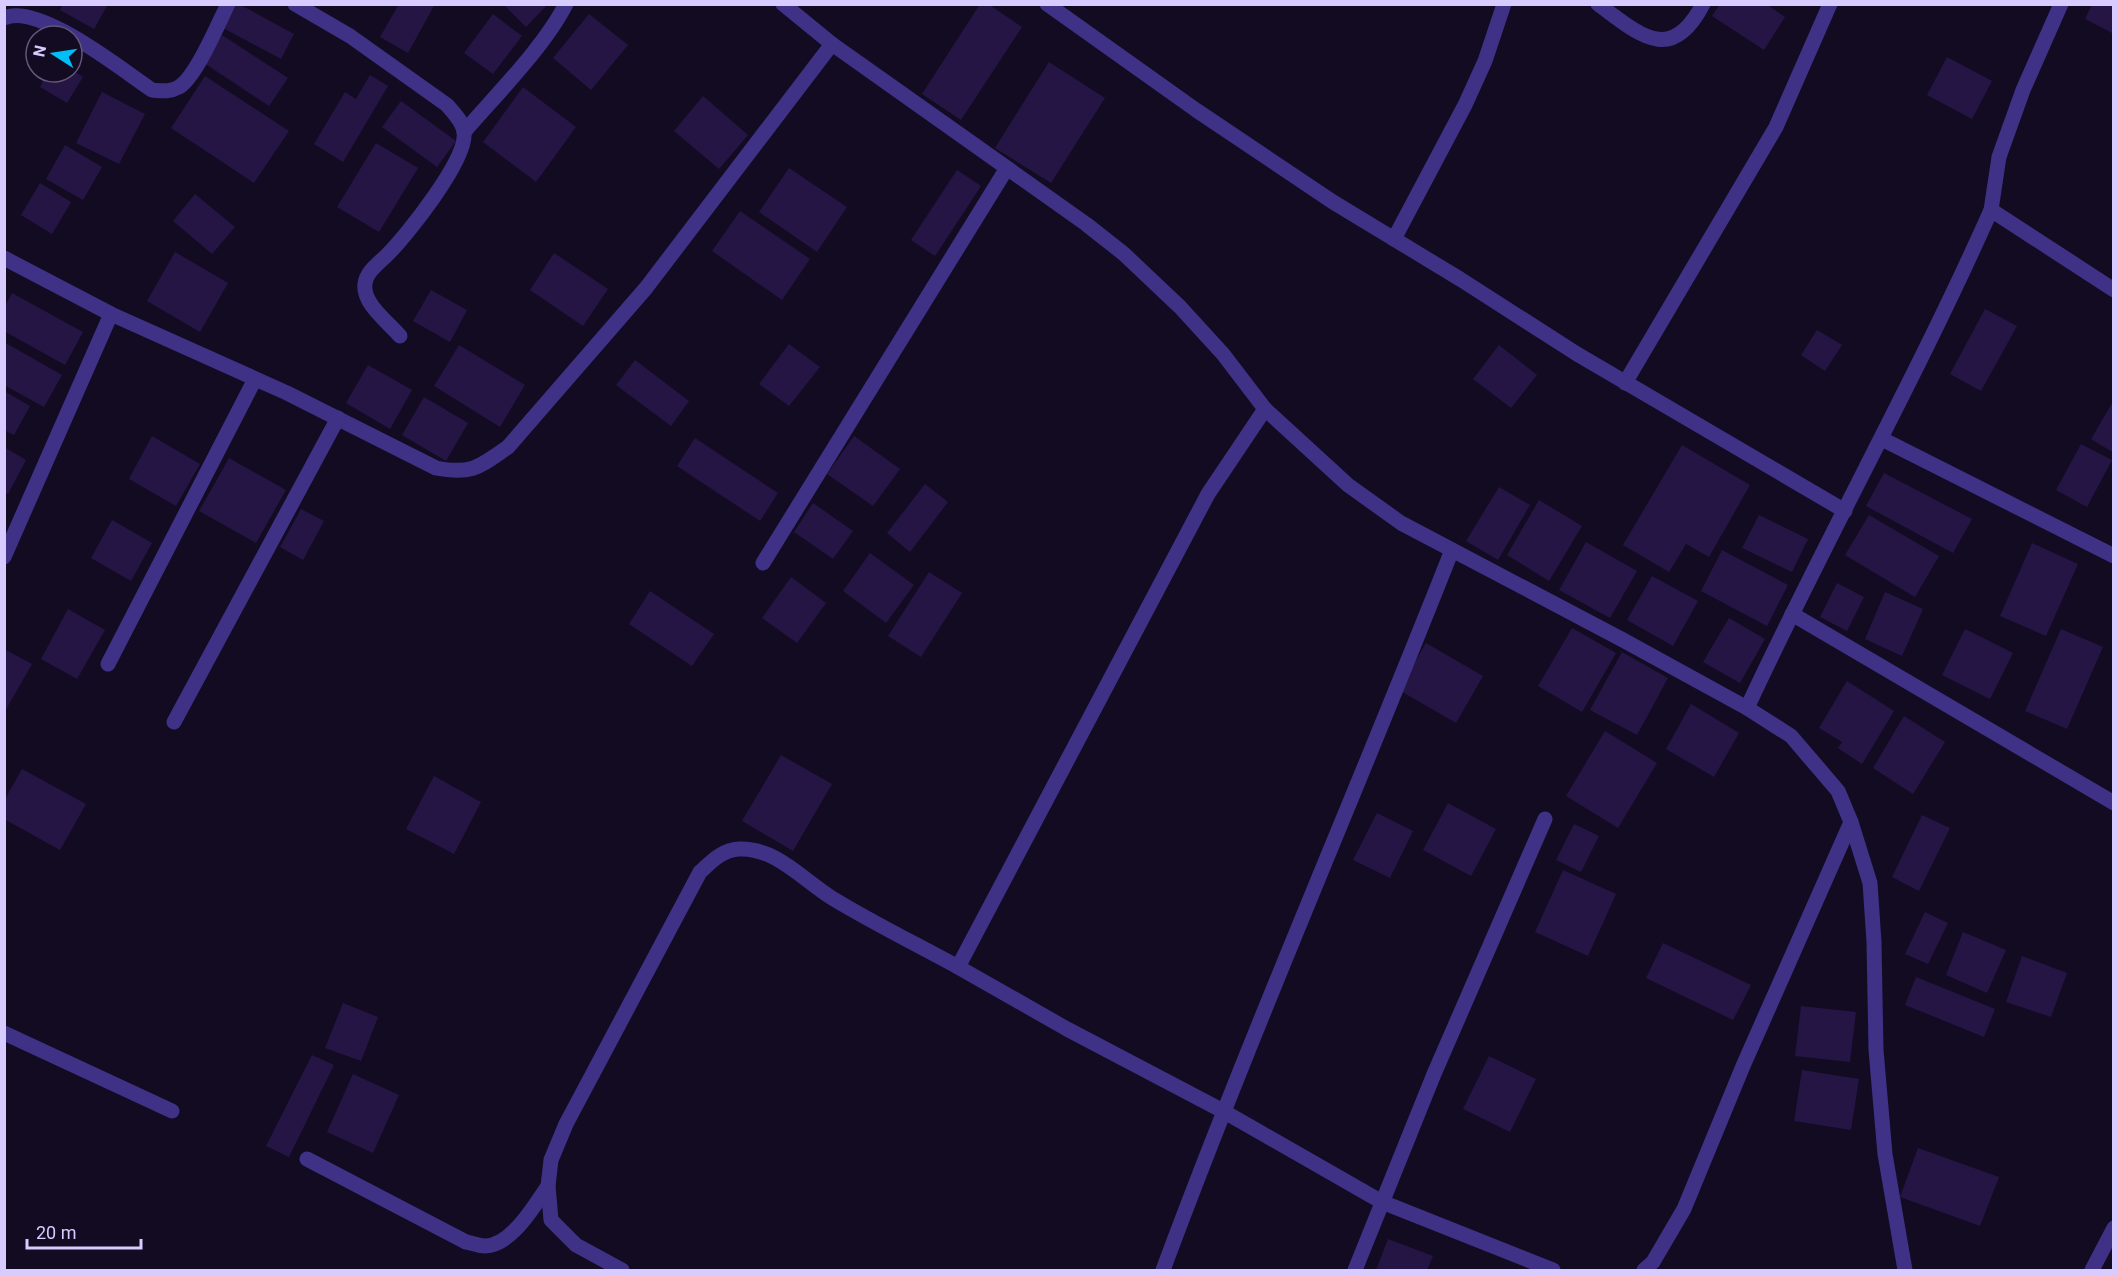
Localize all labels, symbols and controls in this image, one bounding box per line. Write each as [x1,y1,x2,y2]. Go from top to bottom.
north arrow [24,24,84,84]
text: N [29,43,50,58]
scale bar [27,1212,141,1250]
text: 20 m [36,1222,76,1243]

